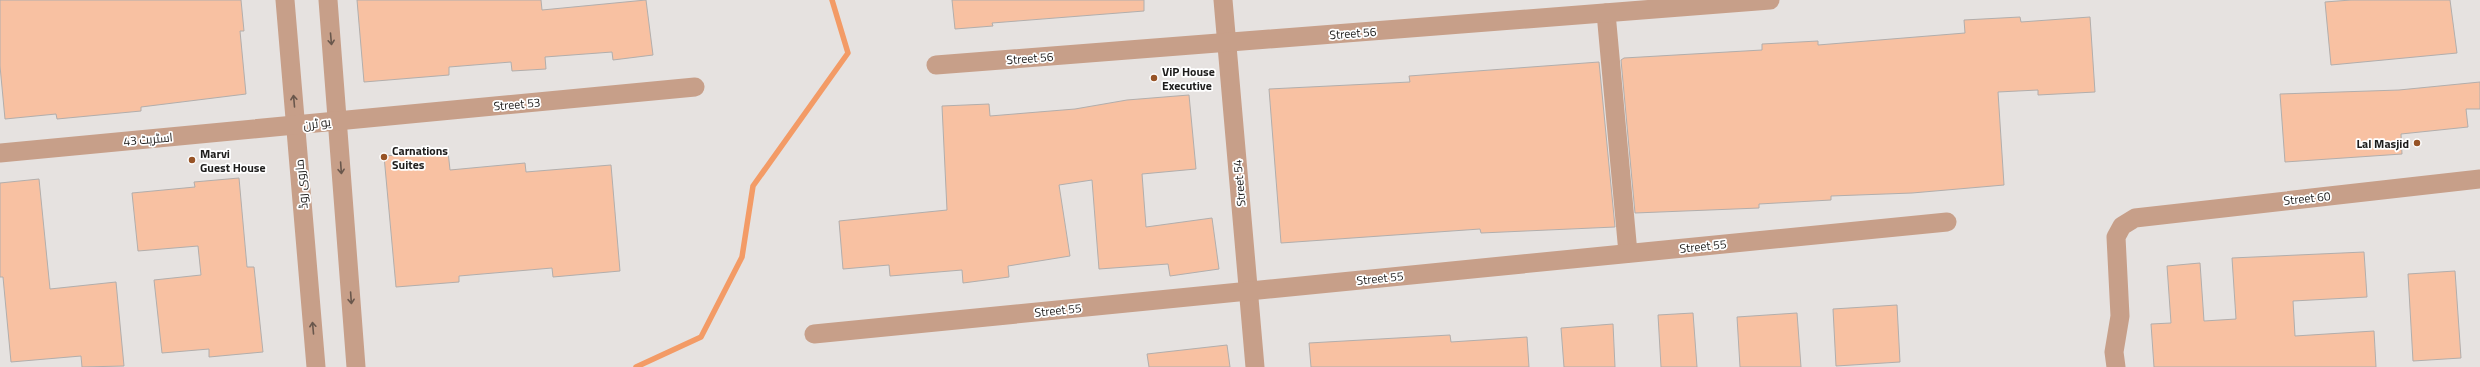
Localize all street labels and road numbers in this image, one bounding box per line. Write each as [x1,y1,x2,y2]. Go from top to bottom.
street label: Street 56 [1329,22,1377,44]
street label: Street 56 [1006,47,1054,69]
street label: Street 53 [493,92,541,116]
street label: یو ٹرن [302,112,333,134]
street label: اسٹریٹ 43 [123,127,173,151]
street label: ماروی روڈ [289,158,313,210]
street label: Street 54 [1227,158,1251,207]
street label: Street 60 [2283,186,2332,210]
street label: Street 55 [1679,234,1728,258]
street label: Street 55 [1356,266,1405,290]
street label: Street 55 [1034,298,1083,322]

